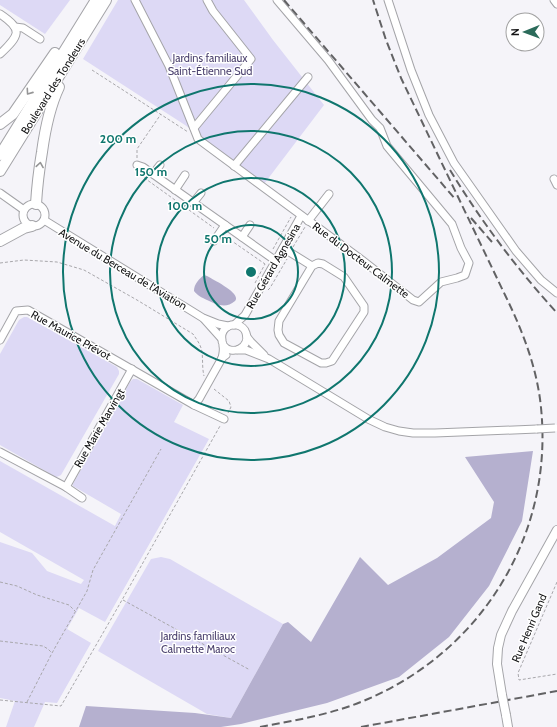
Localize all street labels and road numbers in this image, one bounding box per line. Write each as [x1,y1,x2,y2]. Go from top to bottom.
street label: Boulevard des Tondeurs [18,35,88,137]
street label: Rue du Docteur Calmette [310,219,412,301]
street label: Rue Gérard Agnesina [243,220,303,311]
street label: Avenue du Berceau de l'Aviation [56,225,190,313]
street label: Rue Maurice Prévot [29,307,114,363]
street label: Rue Marie Marvingt [71,386,127,470]
street label: Rue Henri Gand [508,592,550,664]

